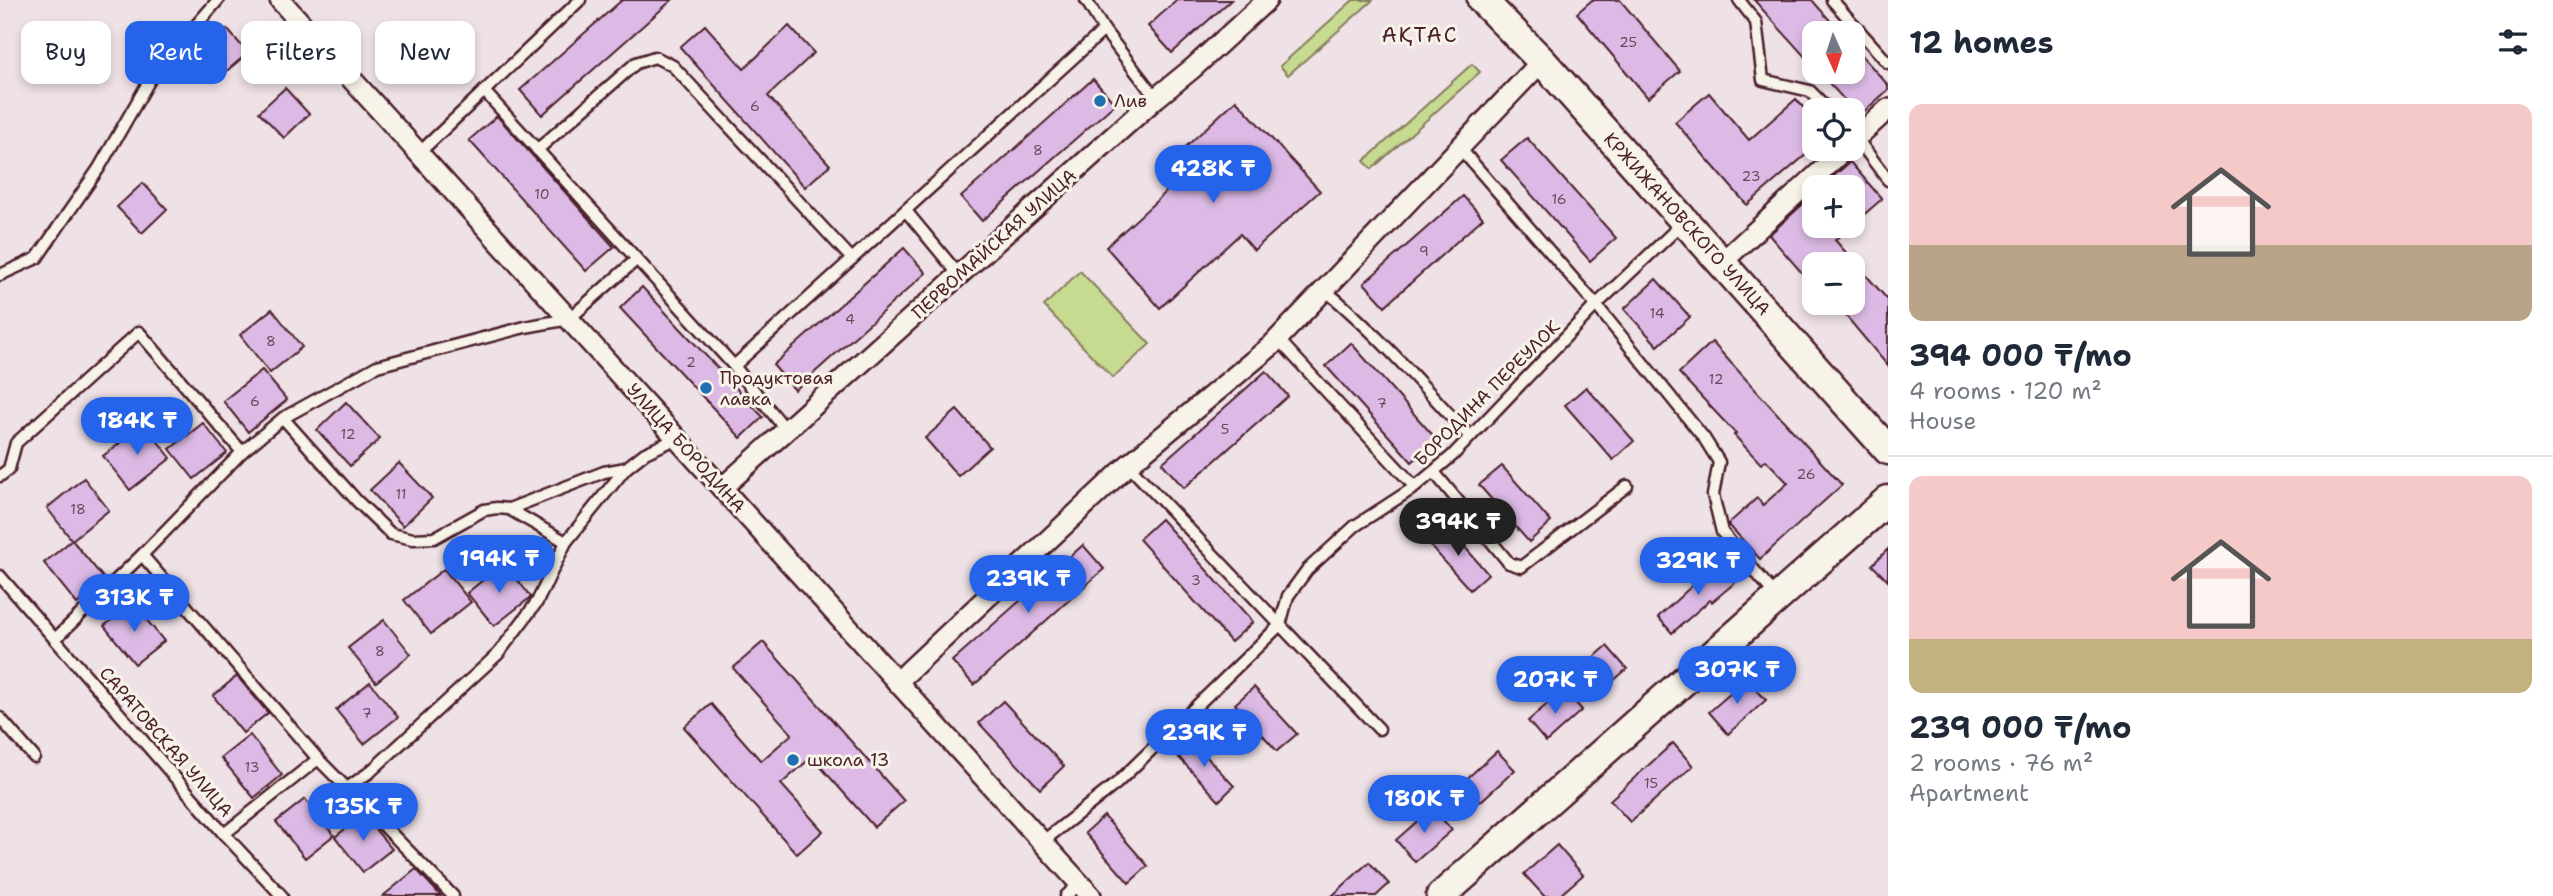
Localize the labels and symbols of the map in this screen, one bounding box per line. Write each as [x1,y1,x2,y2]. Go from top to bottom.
district label: АҚТАС [1381,21,1459,49]
north arrow [1802,21,1866,84]
house number: 25 [1619,33,1637,51]
place label: Лив [1114,89,1147,113]
marker: Лив [1092,93,1108,109]
house number: 6 [750,97,760,115]
street label: КРЖИЖАНОВСКОГО УЛИЦА [1598,127,1776,321]
house number: 8 [1033,141,1043,159]
pin: 428K ₸ [1156,146,1270,205]
street label: ПЕРВОМАЙСКАЯ УЛИЦА [907,164,1081,324]
house number: 23 [1742,167,1760,185]
house number: 10 [534,185,550,203]
house number: 16 [1551,190,1567,208]
house number: 9 [1419,242,1429,260]
house number: 14 [1649,304,1665,322]
house number: 4 [845,310,855,328]
street label: БОРОДИНА ПЕРЕУЛОК [1409,315,1565,471]
house number: 8 [266,332,276,350]
house number: 2 [686,353,696,371]
place label: Продуктовая лавка [720,366,833,411]
house number: 12 [1709,370,1723,388]
street label: УЛИЦА БОРОДИНА [621,378,751,518]
marker: Продуктовая лавка [698,380,714,396]
house number: 6 [250,392,260,410]
house number: 7 [1377,394,1387,412]
pin: 184K ₸ [80,398,194,457]
house number: 5 [1221,420,1229,438]
house number: 12 [341,425,355,443]
house number: 26 [1797,465,1816,483]
house number: 11 [395,485,407,503]
pin: 394K ₸ [1401,498,1515,558]
house number: 18 [70,500,86,518]
pin: 194K ₸ [442,536,556,595]
pin: 329K ₸ [1641,538,1755,597]
pin: 239K ₸ [971,556,1085,615]
house number: 3 [1191,571,1201,589]
pin: 313K ₸ [77,574,191,634]
house number: 8 [375,642,385,660]
pin: 307K ₸ [1680,646,1794,706]
pin: 207K ₸ [1498,656,1612,716]
street label: САРАТОВСКАЯ УЛИЦА [94,662,238,822]
house number: 7 [362,704,372,722]
pin: 239K ₸ [1147,710,1261,769]
place label: школа 13 [807,748,889,772]
marker: школа 13 [785,752,801,768]
house number: 13 [245,758,259,776]
house number: 15 [1644,774,1658,792]
pin: 180K ₸ [1367,776,1481,835]
pin: 135K ₸ [306,784,420,843]

